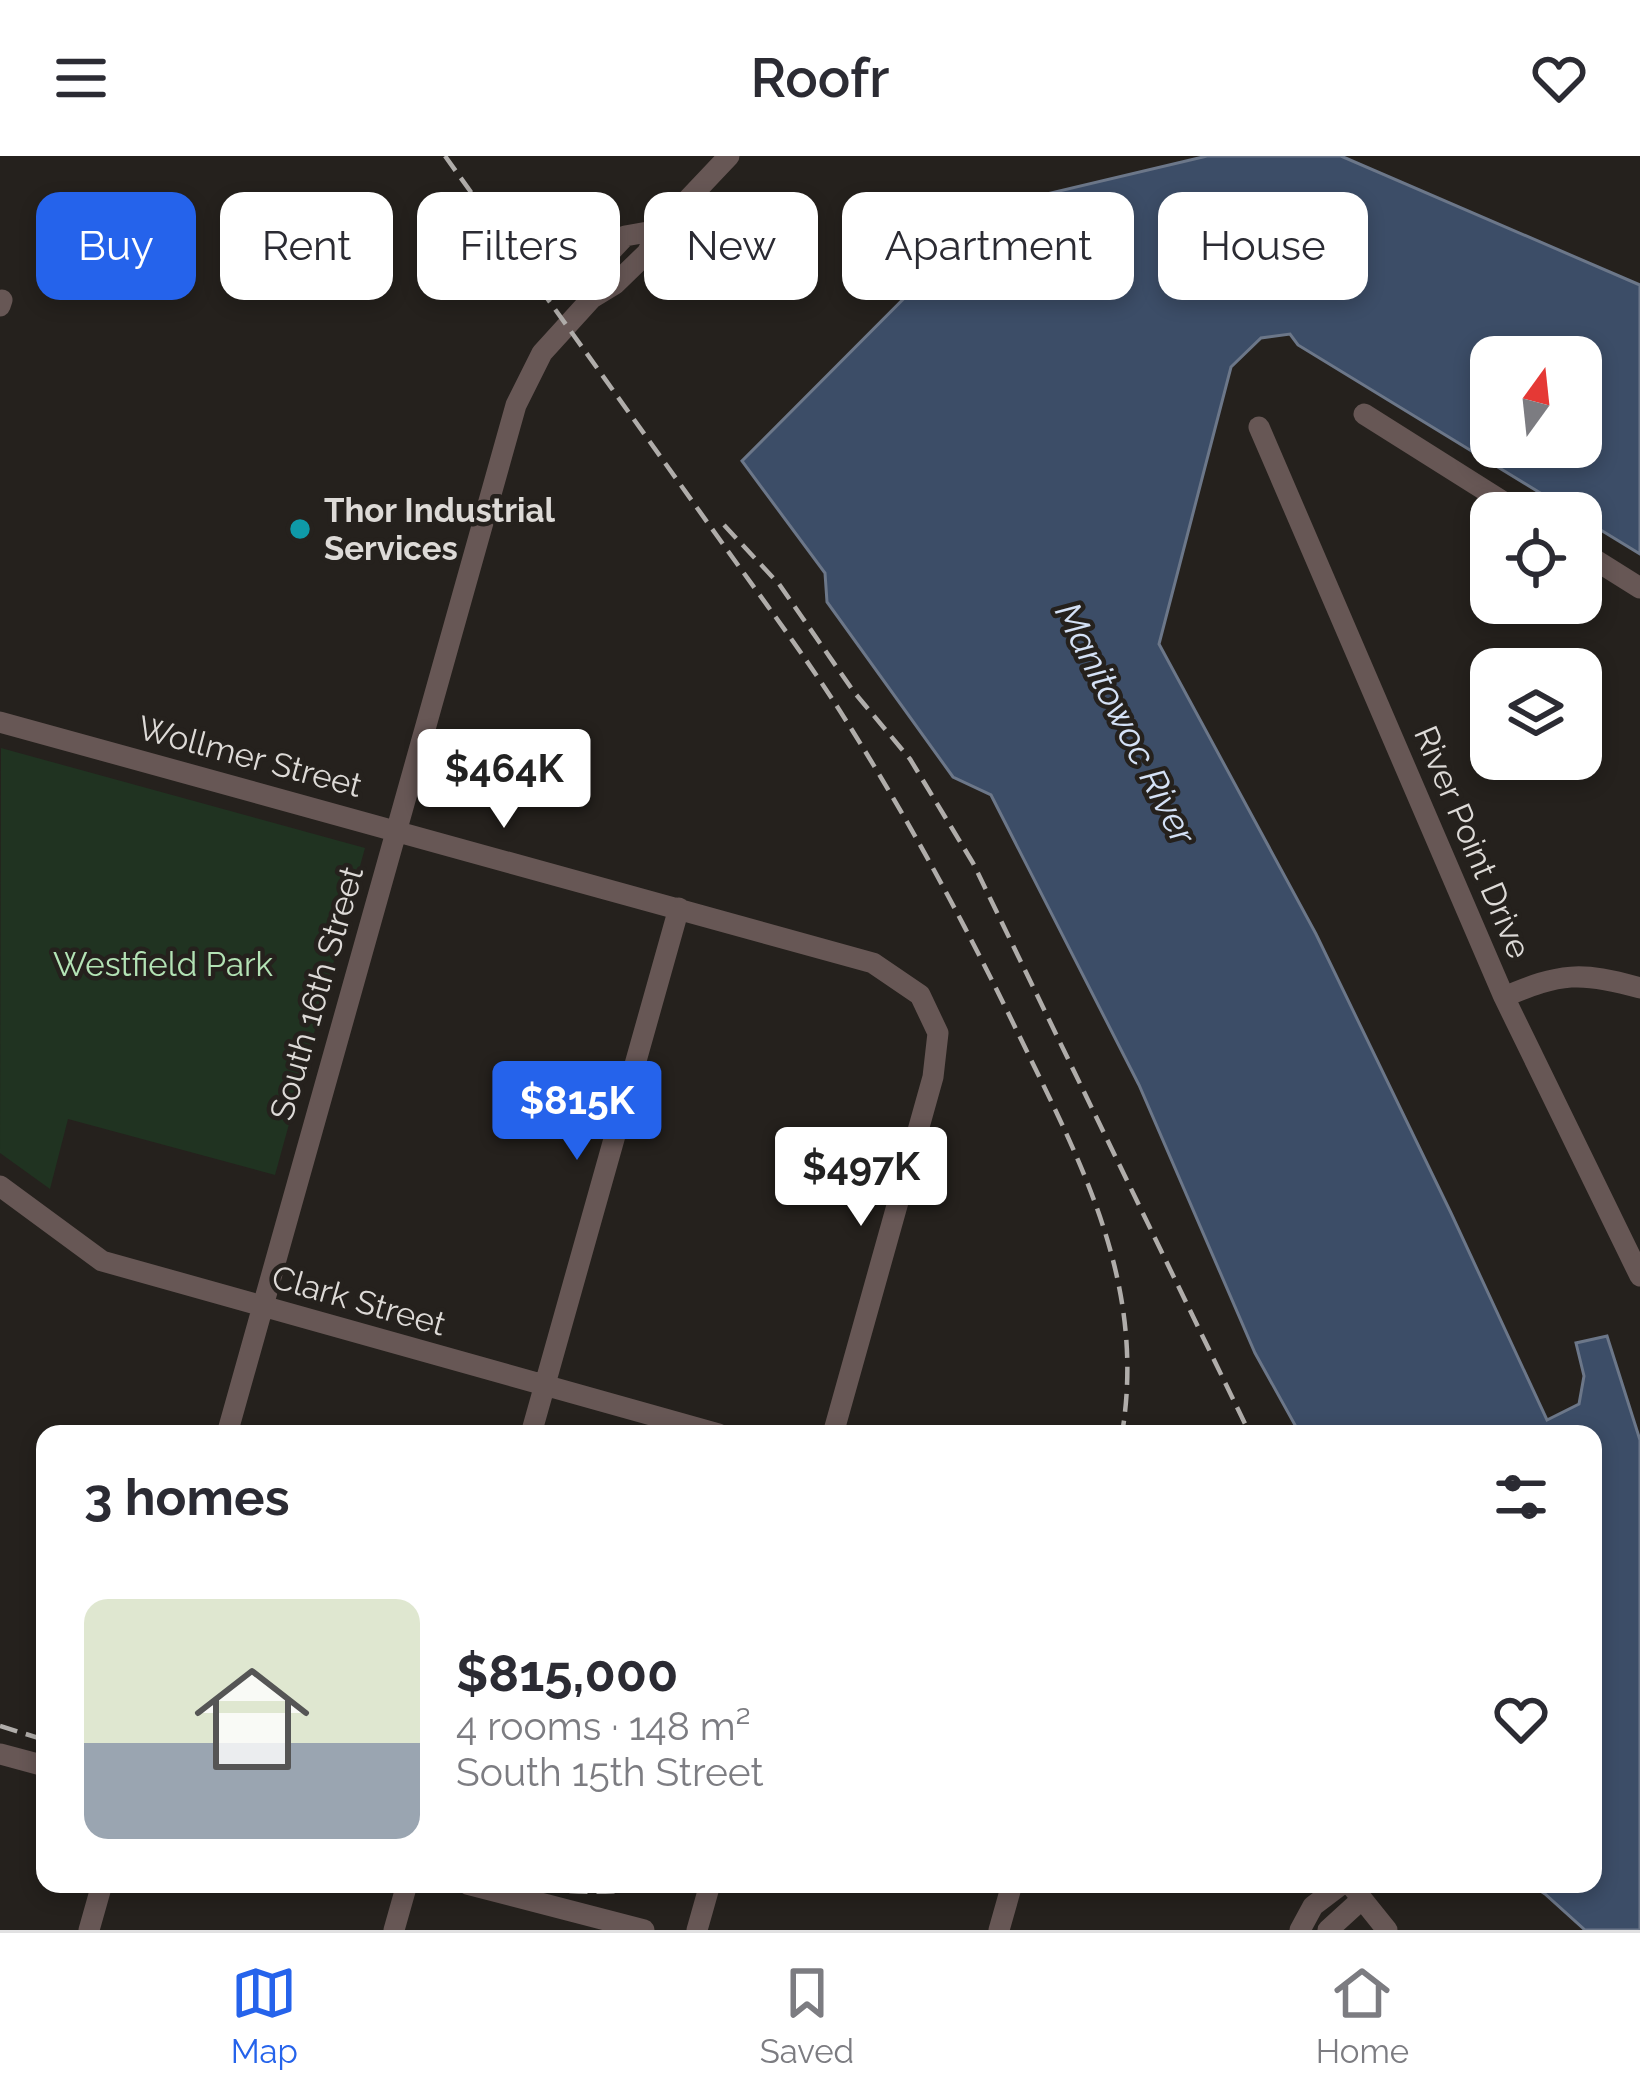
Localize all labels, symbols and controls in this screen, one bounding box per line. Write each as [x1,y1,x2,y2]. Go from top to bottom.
icon: menu [48,45,114,111]
icon: heart [1526,45,1592,111]
text: Roofr [751,46,889,110]
chip: Buy [36,192,196,300]
chip: Rent [220,192,393,300]
chip: Filters [417,192,620,300]
chip: New [644,192,818,300]
chip: Apartment [842,192,1134,300]
chip: House [1158,192,1368,300]
north arrow [1470,336,1602,468]
map controls [1470,336,1602,780]
place label: Thor Industrial Services [324,491,555,568]
button: locate [1470,492,1602,624]
marker: Thor Industrial Services [287,516,313,542]
water label: Manitowoc River [1047,595,1206,852]
button: layers [1470,648,1602,780]
street label: Wollmer Street [134,708,366,805]
street label: River Point Drive [1406,720,1539,964]
pin: $464K [420,729,588,831]
text: $464K [444,745,564,791]
street label: South 16th Street [262,862,371,1125]
park label: Westfield Park [53,945,274,984]
pin: $815K [493,1061,661,1163]
text: $815K [519,1077,635,1123]
pin: $497K [777,1127,945,1229]
text: $497K [802,1143,920,1189]
street label: Clark Street [268,1257,450,1344]
icon: filters [1488,1464,1554,1530]
text: 3 homes [84,1467,290,1527]
text: $815,000 [456,1643,678,1703]
icon: home [180,1647,324,1791]
icon: heart [1488,1686,1554,1752]
text: 4 rooms · 148 m² [456,1703,751,1749]
text: South 15th Street [456,1749,764,1795]
tab: Map [231,1960,298,2071]
tab: Saved [760,1960,854,2071]
tab: Home [1316,1960,1409,2071]

